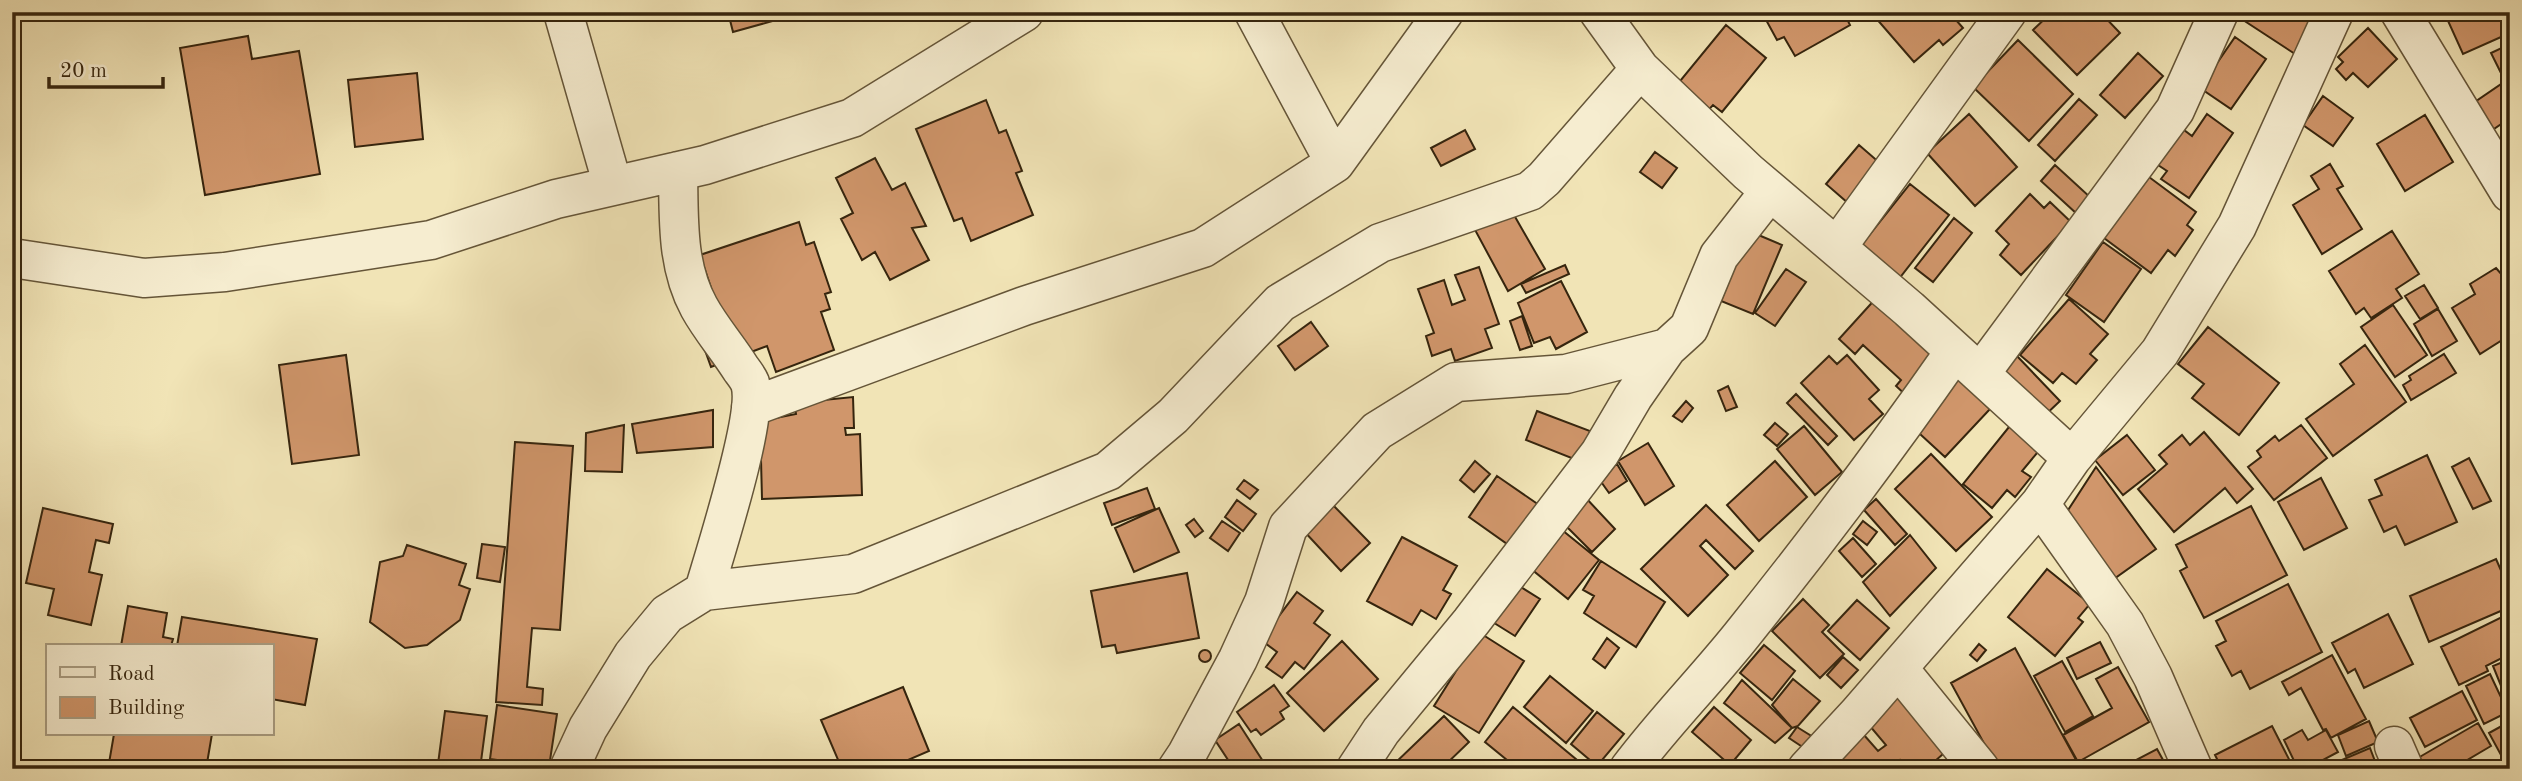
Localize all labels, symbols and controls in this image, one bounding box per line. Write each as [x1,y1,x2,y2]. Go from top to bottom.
scale bar [49,46,163,90]
text: 20 m [60,61,107,82]
legend [46,644,273,736]
text: Road [108,664,155,685]
text: Building [108,698,185,719]

